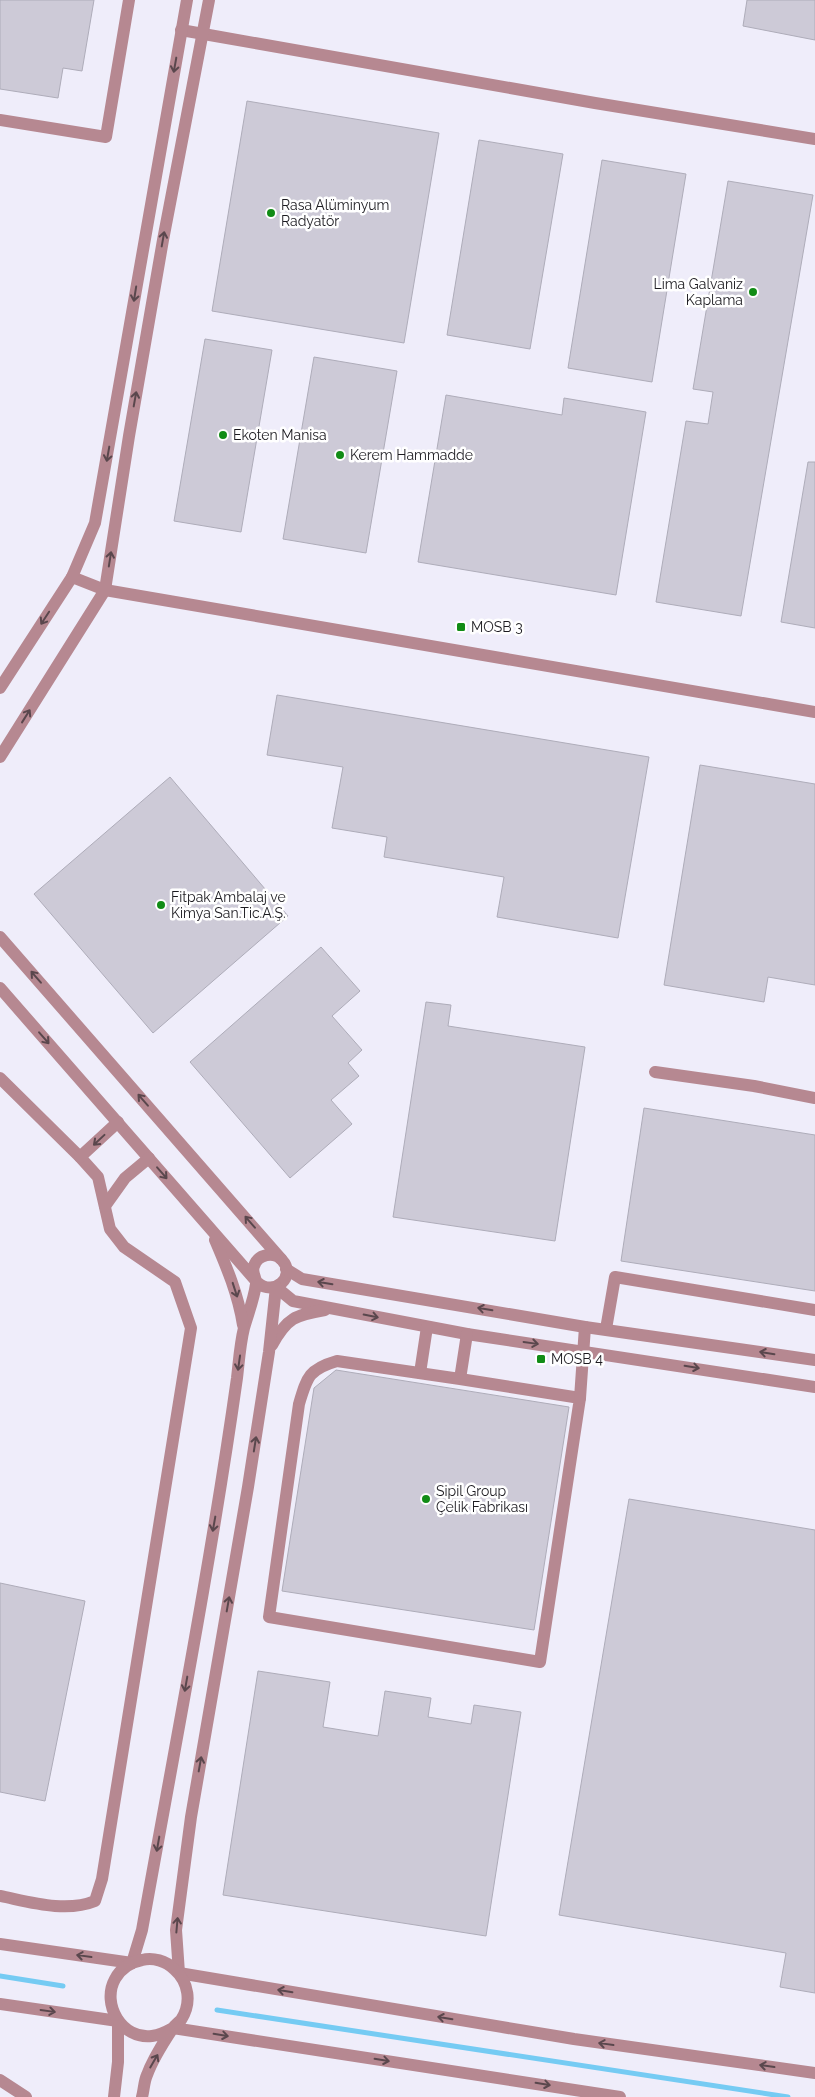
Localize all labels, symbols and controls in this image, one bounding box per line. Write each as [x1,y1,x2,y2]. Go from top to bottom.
one-way arrow [170,57,180,73]
place label: Rasa Alüminyum Radyatör [281,197,389,229]
marker: Rasa Alüminyum Radyatör [265,207,277,219]
one-way arrow [159,231,169,247]
place label: Lima Galvaniz Kaplama [653,276,743,308]
one-way arrow [130,286,140,302]
marker: Lima Galvaniz Kaplama [747,286,759,298]
one-way arrow [131,391,141,407]
place label: Ekoten Manisa [233,427,327,443]
marker: Ekoten Manisa [217,429,229,441]
one-way arrow [103,446,113,462]
place label: Kerem Hammadde [350,447,473,463]
marker: Kerem Hammadde [334,449,346,461]
one-way arrow [105,552,115,568]
one-way arrow [40,611,51,625]
place label: MOSB 3 [471,619,523,635]
marker: MOSB 3 [455,621,467,633]
one-way arrow [21,709,31,723]
place label: Fitpak Ambalaj ve Kimya San.Tic.A.Ş. [171,889,286,921]
marker: Fitpak Ambalaj ve Kimya San.Tic.A.Ş. [155,899,167,911]
one-way arrow [30,971,41,984]
one-way arrow [38,1031,49,1044]
one-way arrow [137,1093,148,1106]
one-way arrow [93,1134,105,1146]
one-way arrow [157,1167,168,1180]
one-way arrow [244,1215,255,1228]
one-way arrow [317,1277,333,1287]
one-way arrow [231,1281,240,1297]
one-way arrow [478,1303,494,1313]
one-way arrow [362,1311,378,1321]
one-way arrow [523,1338,539,1348]
one-way arrow [759,1348,775,1358]
place label: MOSB 4 [551,1351,603,1367]
marker: MOSB 4 [535,1353,547,1365]
one-way arrow [234,1355,244,1371]
one-way arrow [683,1363,699,1373]
one-way arrow [250,1436,260,1452]
place label: Sipil Group Çelik Fabrikası [436,1483,528,1515]
marker: Sipil Group Çelik Fabrikası [420,1493,432,1505]
one-way arrow [208,1515,218,1531]
one-way arrow [223,1596,233,1612]
one-way arrow [180,1675,190,1691]
one-way arrow [195,1756,205,1772]
one-way arrow [152,1836,162,1852]
one-way arrow [173,1917,182,1933]
one-way arrow [76,1951,92,1961]
one-way arrow [278,1986,294,1996]
one-way arrow [40,2006,56,2016]
one-way arrow [438,2012,454,2022]
one-way arrow [213,2031,229,2041]
one-way arrow [598,2038,614,2048]
one-way arrow [150,2055,160,2069]
one-way arrow [374,2055,390,2065]
one-way arrow [759,2061,775,2071]
one-way arrow [534,2080,550,2090]

